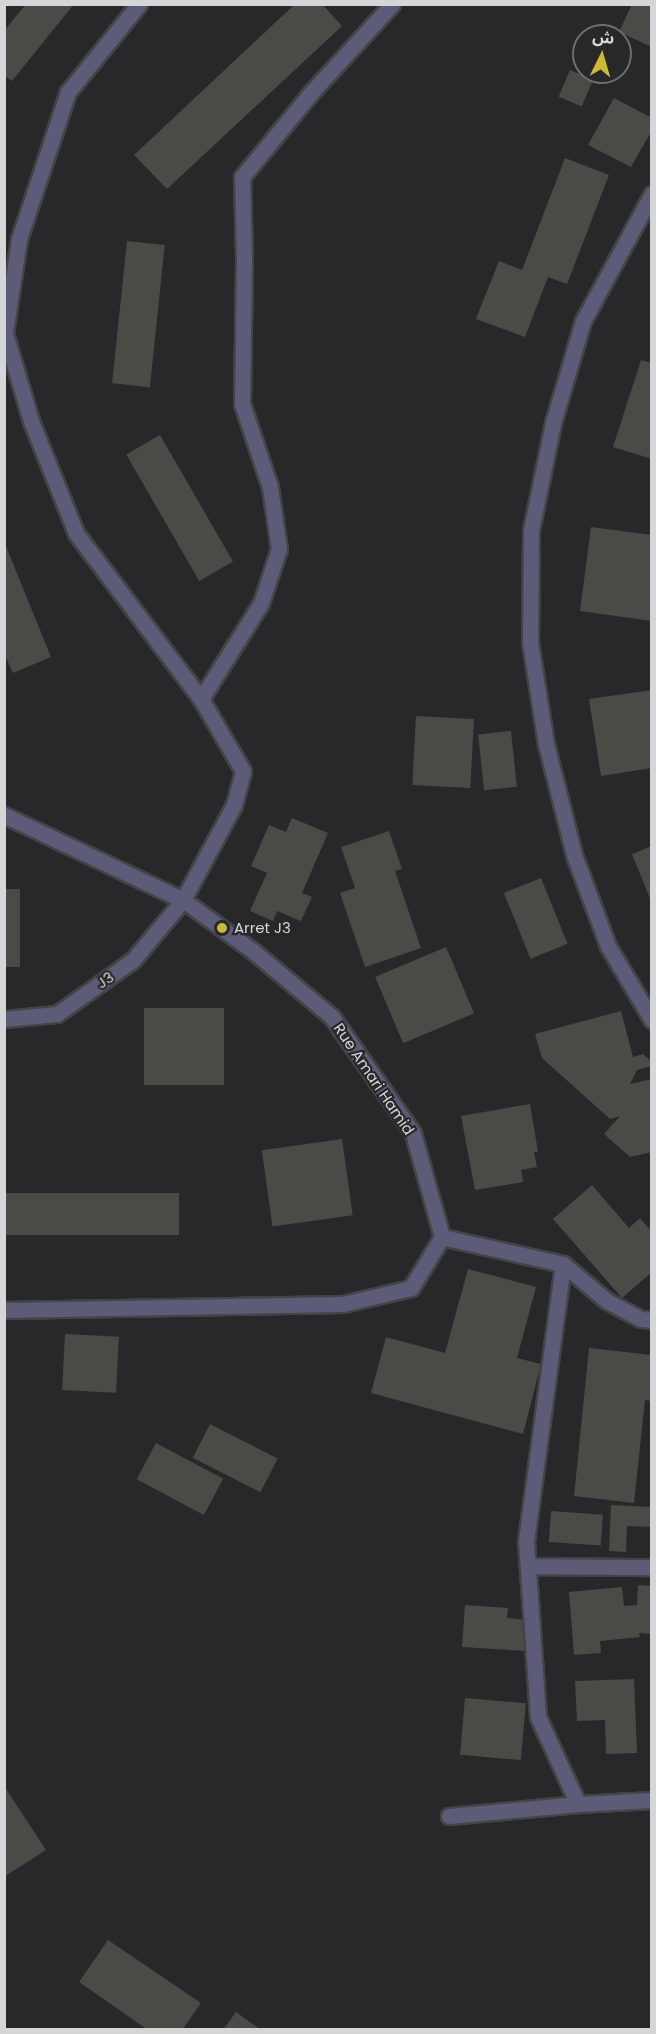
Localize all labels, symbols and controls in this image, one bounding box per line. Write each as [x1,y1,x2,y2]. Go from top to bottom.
north arrow [572,24,632,84]
text: ش [592,25,615,50]
place label: Arret J3 [234,919,291,937]
marker: Arret J3 [215,921,229,935]
street label: J3 [93,968,117,992]
street label: Rue Amari Hamid [330,1020,418,1138]

